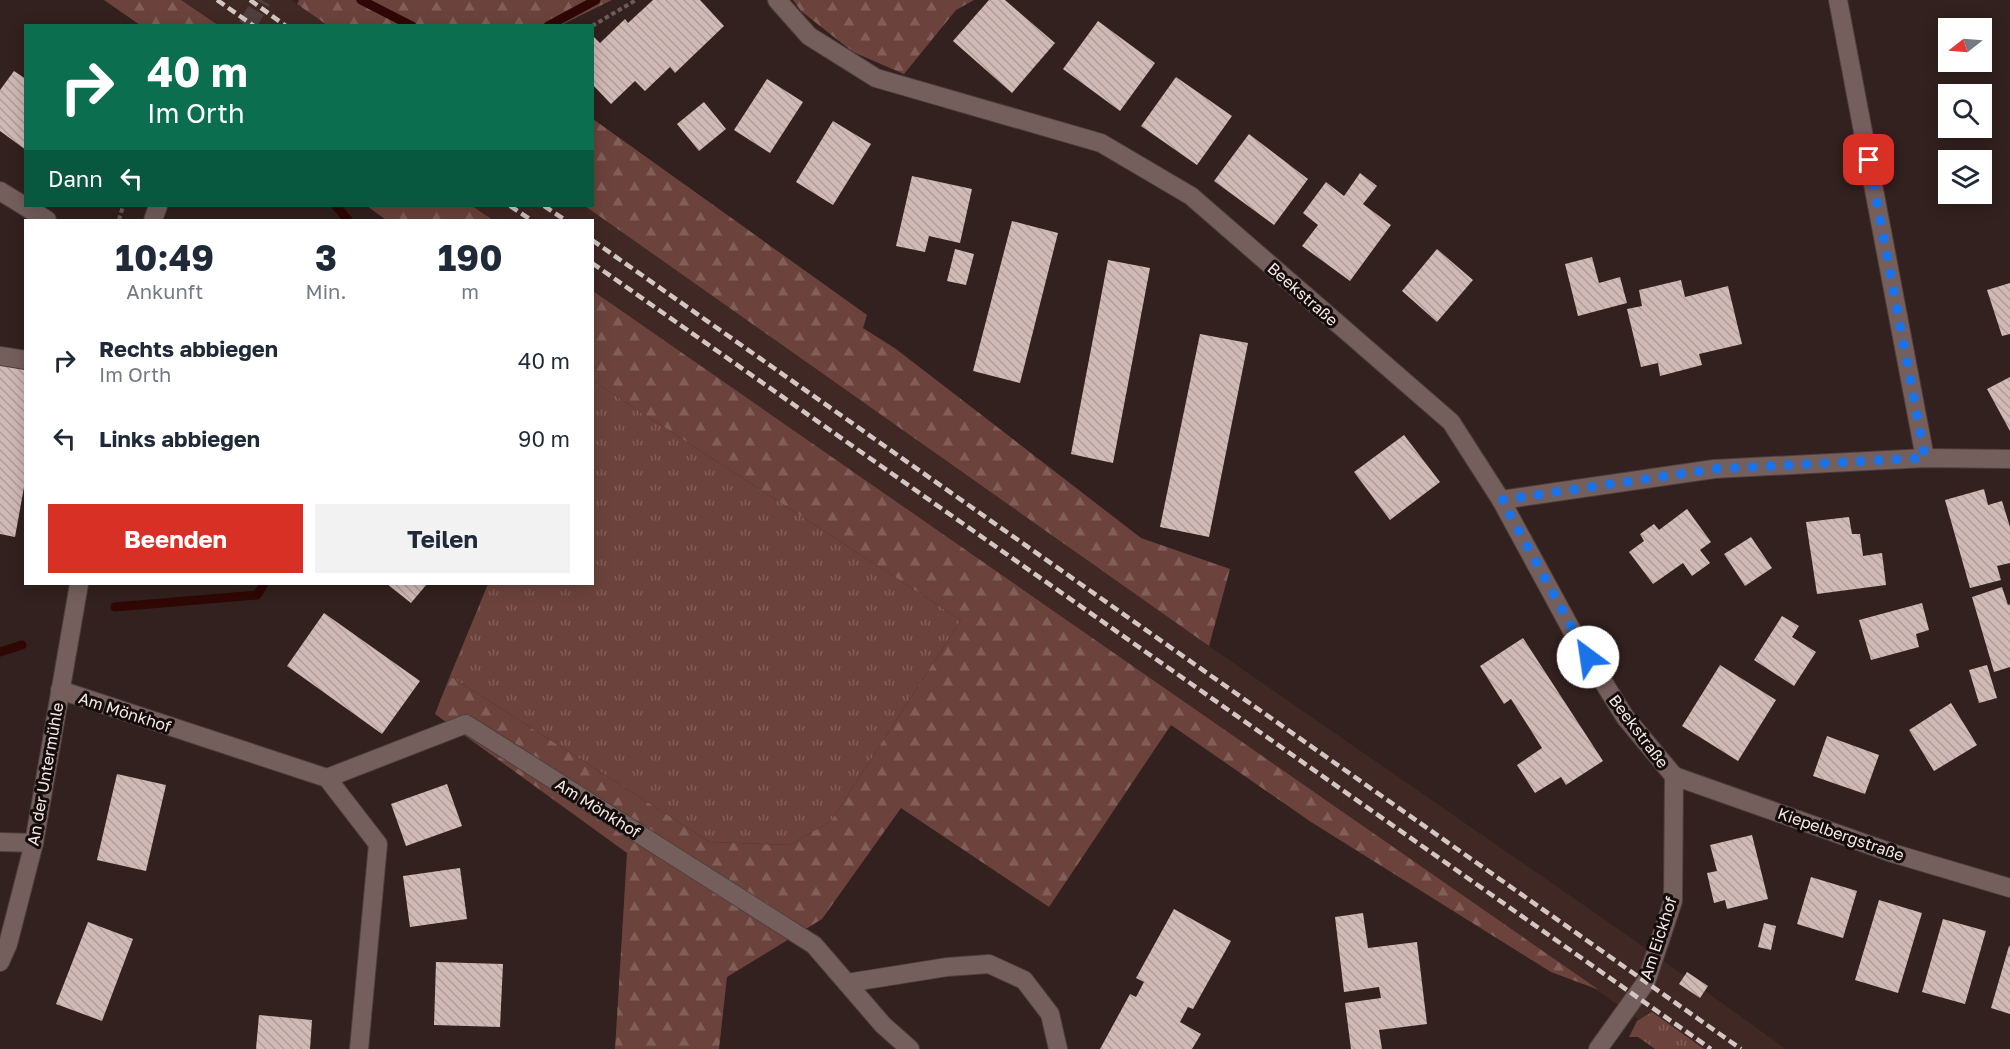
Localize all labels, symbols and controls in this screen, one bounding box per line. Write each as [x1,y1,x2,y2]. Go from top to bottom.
north arrow [1938,18,1992,72]
map controls [1938,18,1992,204]
text: 40 m [147,46,248,96]
icon: right [48,48,126,126]
button: search [1938,84,1992,138]
text: Im Orth [147,97,245,129]
pin [1843,134,1894,185]
icon: arrive [1852,143,1885,176]
button: layers [1938,150,1992,204]
icon: left [115,162,148,195]
text: Dann [48,165,103,192]
text: 10:49 [115,236,214,279]
text: 3 [315,236,337,279]
text: 190 [438,236,503,279]
street label: Beekstraße [1264,258,1342,330]
text: Ankunft [126,279,203,303]
text: Min. [306,279,346,303]
text: m [461,279,479,303]
text: Rechts abbiegen [99,335,278,362]
icon: right [48,344,81,377]
text: 40 m [518,347,570,374]
text: Im Orth [99,362,171,386]
icon: left [48,422,81,455]
text: Links abbiegen [99,425,260,452]
text: 90 m [518,425,570,452]
button: Beenden [48,504,303,573]
button: Teilen [315,504,570,573]
position arrow [1556,625,1620,689]
street label: Am Mönkhof [76,688,174,736]
street label: Beekstraße [1605,690,1673,772]
street label: An der Untermühle [23,701,67,847]
street label: Am Mönkhof [552,774,644,842]
street label: Kiepelbergstraße [1775,803,1907,865]
street label: Am Eickhof [1635,894,1681,982]

